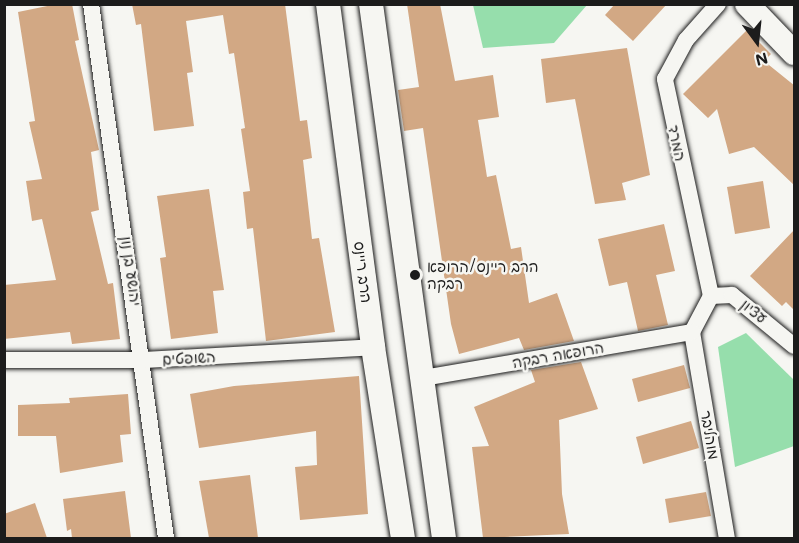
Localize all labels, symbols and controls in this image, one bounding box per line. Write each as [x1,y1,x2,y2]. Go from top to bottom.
north arrow [727,12,787,72]
text: N [753,48,770,72]
street label: המרד [664,123,690,163]
street label: יהושע בן נון [117,235,145,307]
street label: הרב ריינס [350,240,376,304]
place label: הרב ריינס/הרופא רבקה [427,257,539,292]
marker: הרב ריינס/הרופא רבקה [408,268,422,282]
street label: עציון [737,295,771,327]
street label: הרופאה רבקה [511,338,605,372]
street label: השופטים [162,348,216,368]
street label: מוהליבר [697,409,723,461]

